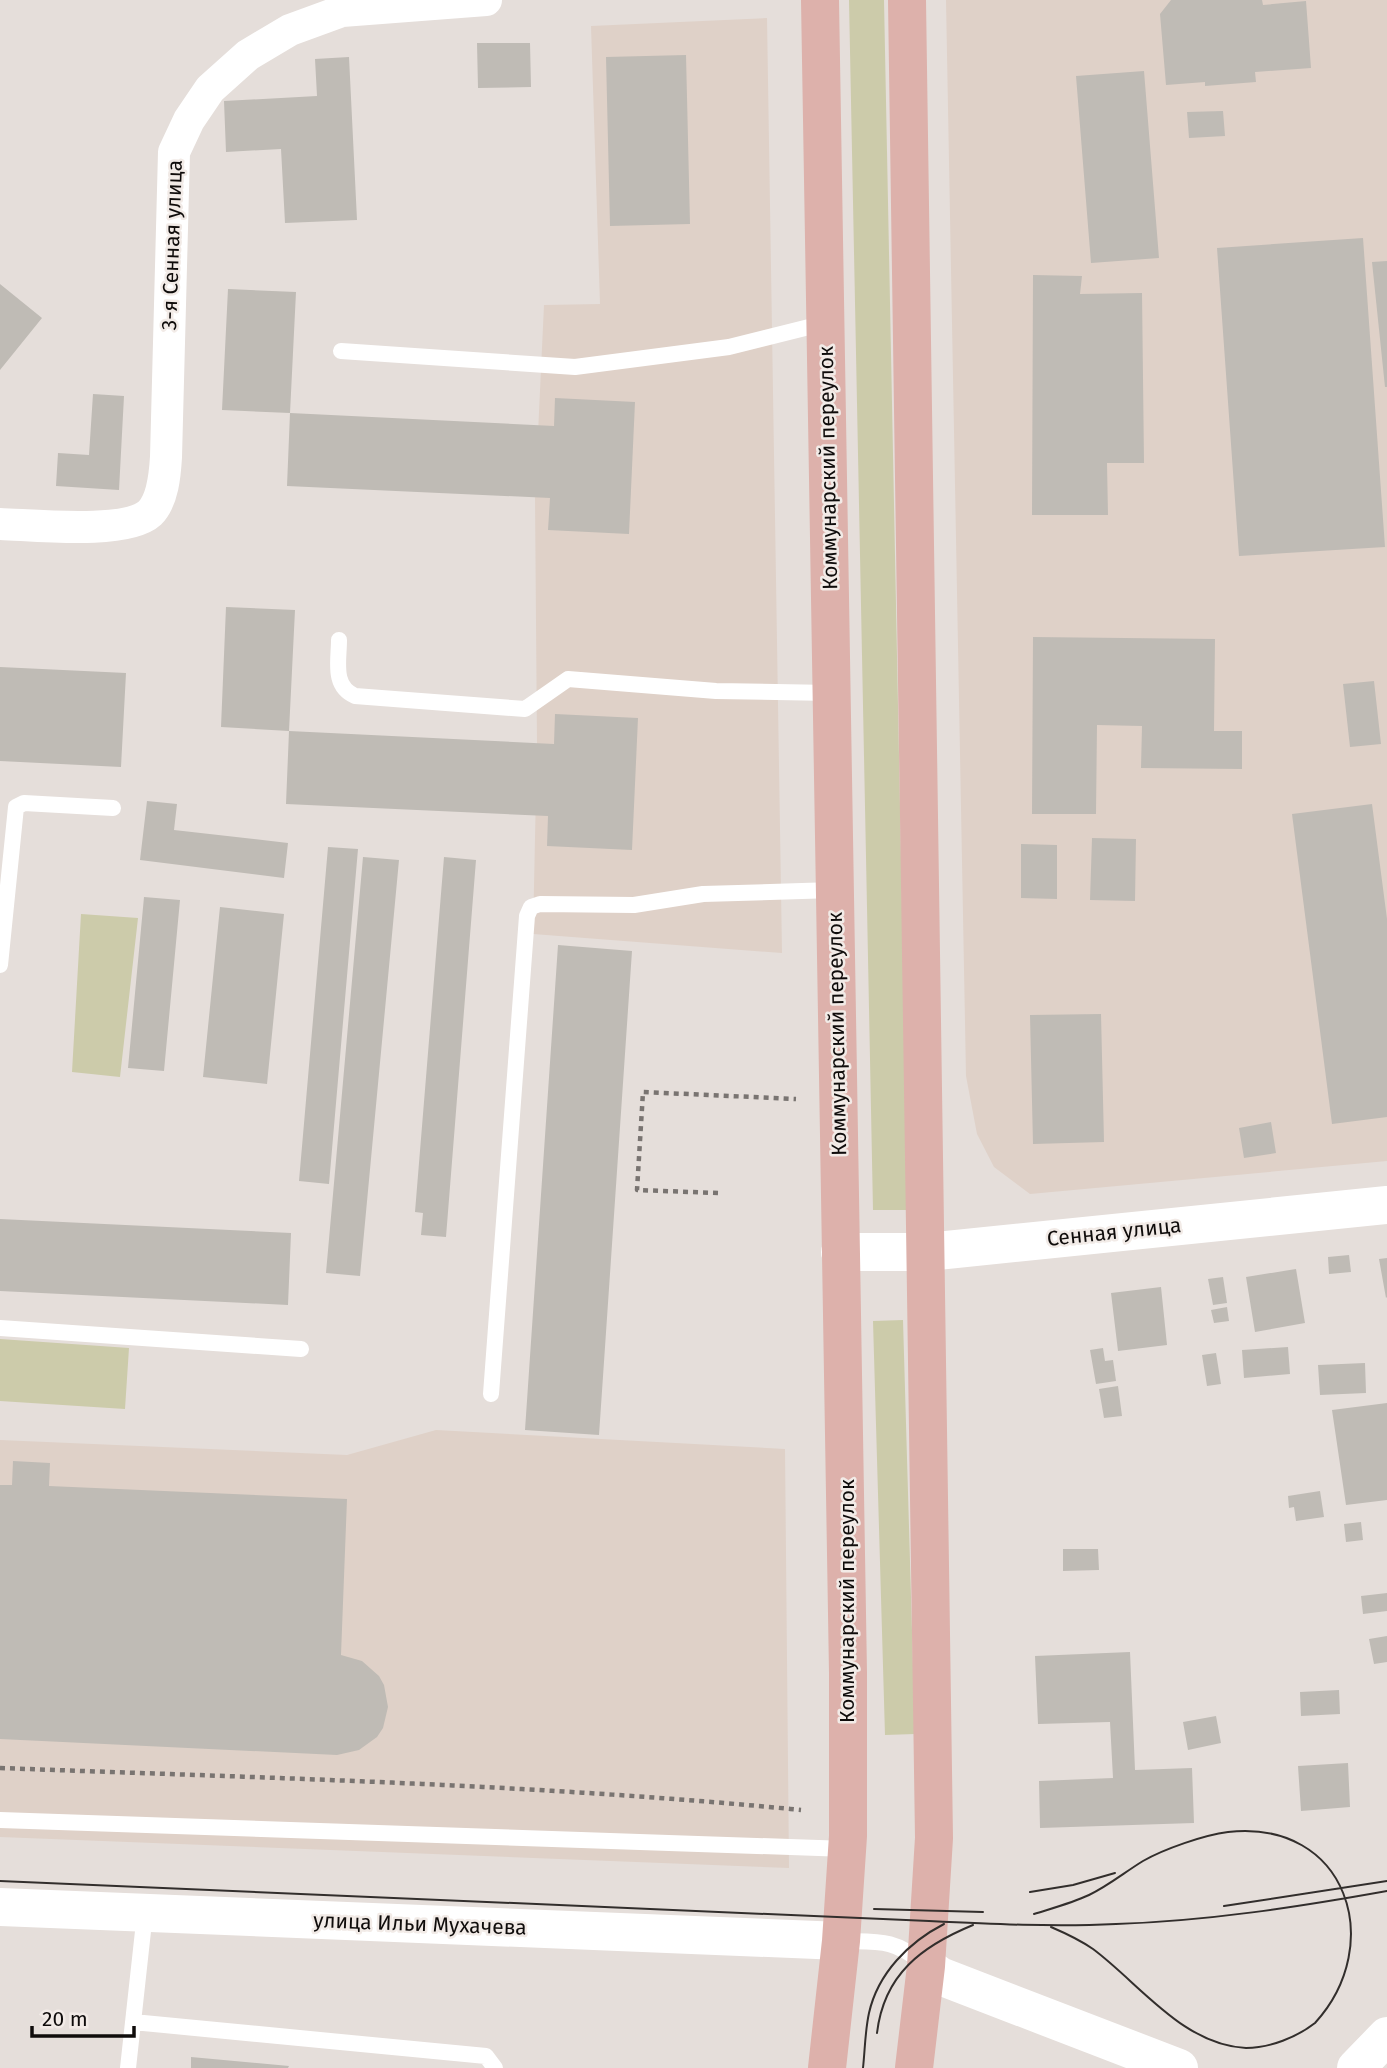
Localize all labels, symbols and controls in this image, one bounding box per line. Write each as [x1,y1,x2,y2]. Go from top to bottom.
street label: 3-я Сенная улица [156,159,188,331]
street label: Коммунарский переулок [813,346,843,590]
street label: Коммунарский переулок [822,912,852,1156]
street label: Сенная улица [1046,1212,1182,1252]
street label: Коммунарский переулок [834,1479,860,1723]
street label: улица Ильи Мухачева [313,1907,527,1941]
scale bar [32,1994,133,2038]
text: 20 m [42,2006,88,2032]

